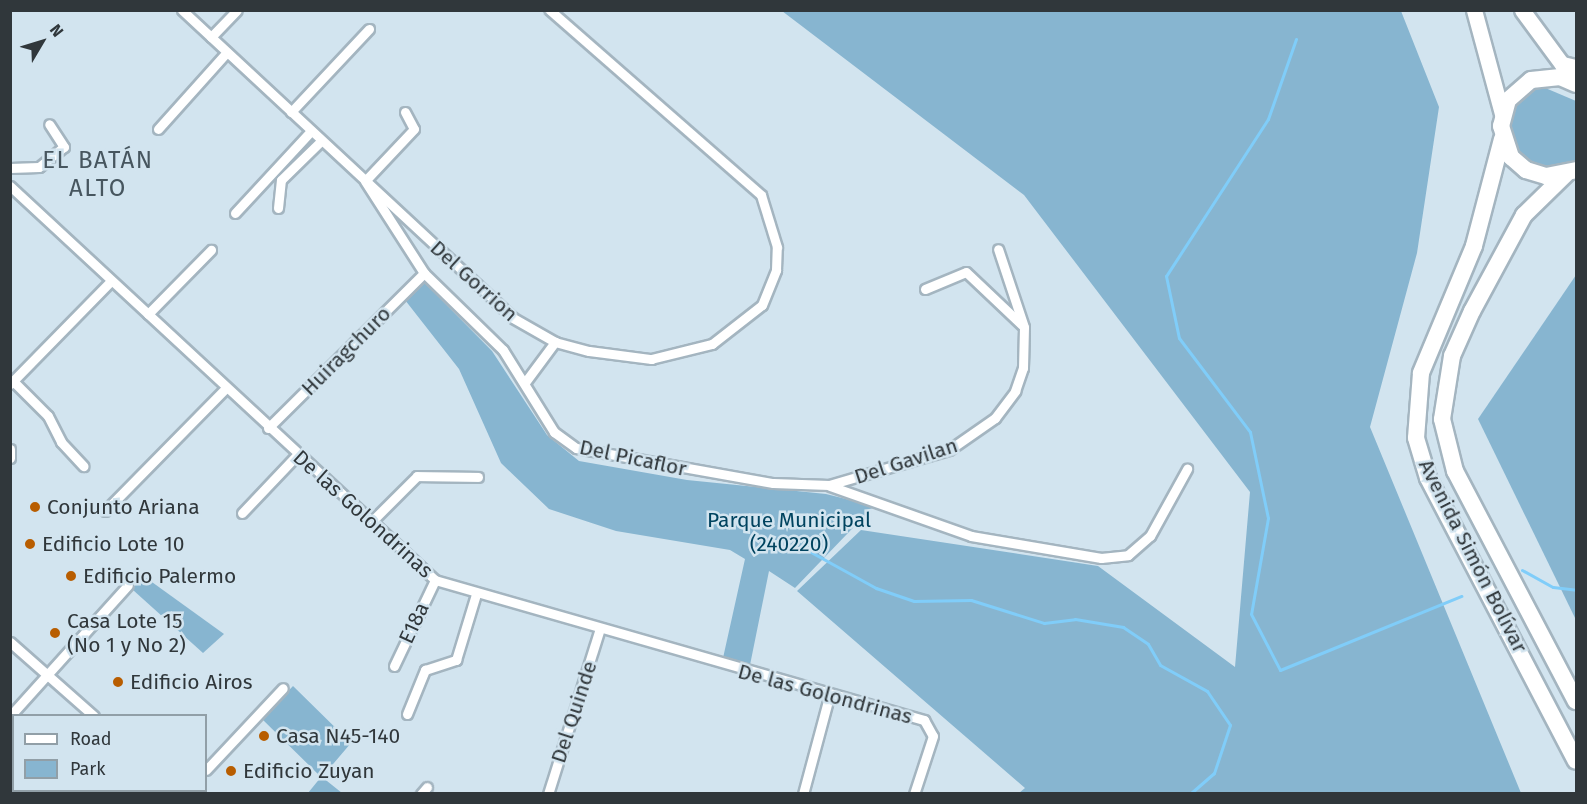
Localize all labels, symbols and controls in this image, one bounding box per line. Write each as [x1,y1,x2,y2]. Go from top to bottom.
north arrow [12,12,72,72]
text: N [46,21,67,41]
district label: EL BATÁN ALTO [42,147,154,203]
street label: Del Gorrion [425,235,523,327]
street label: Huiragchuro [296,301,396,401]
street label: Del Gavilan [851,432,961,490]
street label: Del Picaflor [577,434,689,482]
street label: De las Golondrinas [288,445,438,583]
street label: Avenida Simón Bolívar [1413,455,1533,657]
place label: Conjunto Ariana [47,494,200,520]
marker: Conjunto Ariana [28,500,42,514]
park label: Parque Municipal (240220) [707,507,871,557]
place label: Edificio Lote 10 [42,531,184,557]
marker: Edificio Lote 10 [23,537,37,551]
place label: Edificio Palermo [83,563,236,589]
marker: Edificio Palermo [64,569,78,583]
street label: E18a [394,598,434,648]
place label: Casa Lote 15 (No 1 y No 2) [67,608,186,658]
marker: Casa Lote 15 (No 1 y No 2) [48,626,62,640]
street label: Del Quinde [546,658,602,766]
street label: De las Golondrinas [735,659,915,729]
place label: Edificio Airos [130,669,253,695]
marker: Edificio Airos [111,675,125,689]
legend [12,714,207,792]
place label: Casa N45-140 [276,723,400,749]
text: Road [70,728,112,750]
marker: Casa N45-140 [257,729,271,743]
text: Park [70,758,105,780]
place label: Edificio Zuyan [243,758,375,784]
marker: Edificio Zuyan [224,764,238,778]

